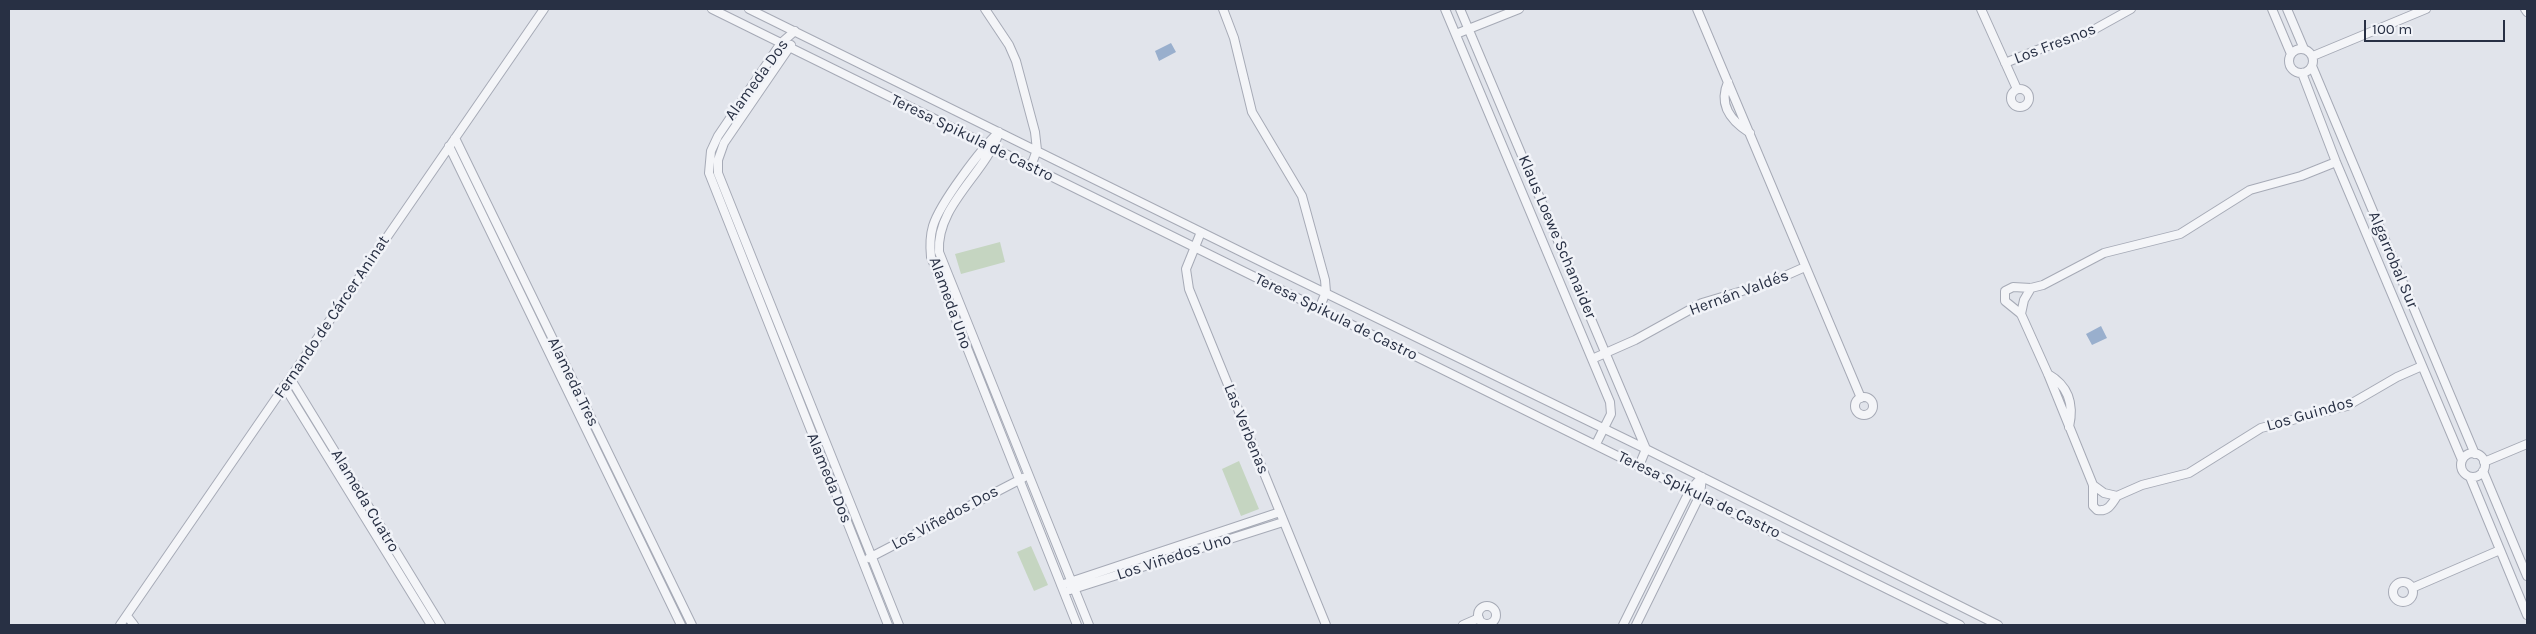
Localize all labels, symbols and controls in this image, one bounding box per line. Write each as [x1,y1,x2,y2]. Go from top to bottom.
scale bar [2366,10,2507,42]
street label: Los Fresnos [2011,20,2099,68]
text: 100 m [2372,20,2412,38]
street label: Alameda Dos [721,36,793,124]
street label: Teresa Spikula de Castro [887,90,1057,186]
street label: Klaus Loewe Schanaider [1514,152,1600,322]
street label: Algarrobal Sur [2364,209,2422,311]
street label: Fernando de Cárcer Aninat [270,232,394,402]
street label: Alameda Uno [924,254,976,352]
street label: Hernán Valdés [1687,266,1791,320]
street label: Teresa Spikula de Castro [1251,269,1421,365]
street label: Alameda Tres [543,334,603,430]
street label: Las Verbenas [1219,381,1273,477]
street label: Los Guindos [2264,392,2356,436]
street label: Alameda Dos [802,430,856,526]
street label: Alameda Cuatro [327,446,403,556]
street label: Teresa Spikula de Castro [1614,447,1784,543]
street label: Los Viñedos Dos [888,482,1002,554]
street label: Los Viñedos Uno [1114,529,1234,585]

